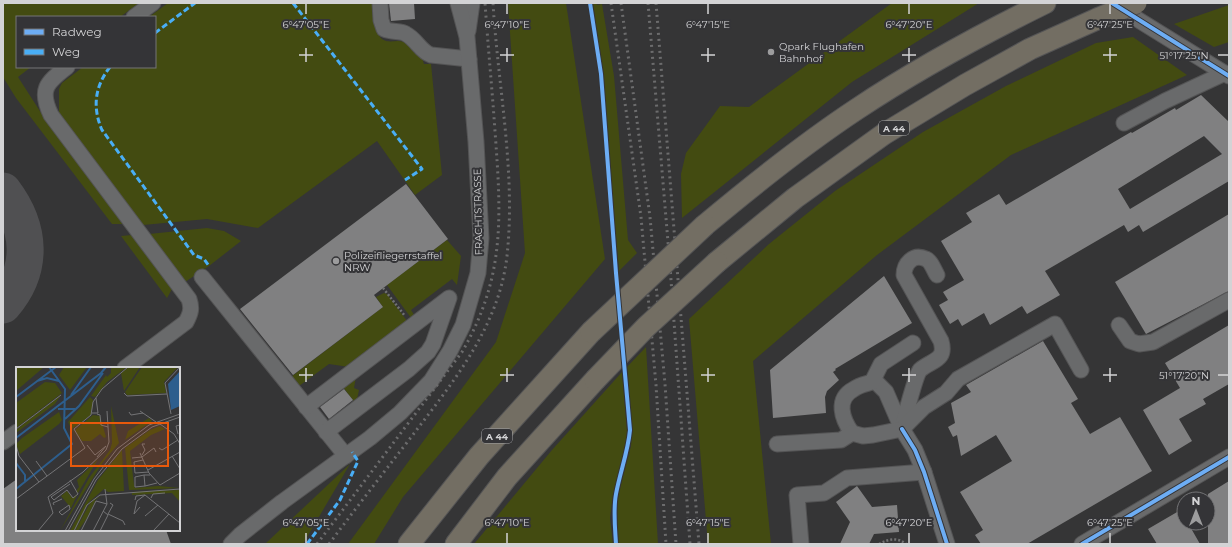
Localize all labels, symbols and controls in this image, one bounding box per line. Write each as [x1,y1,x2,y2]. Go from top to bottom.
legend [16,16,156,68]
text: 6°47'05"E [283,18,330,31]
text: 6°47'10"E [484,18,530,31]
text: 6°47'15"E [686,18,730,31]
text: 6°47'20"E [885,18,933,31]
text: 6°47'25"E [1087,18,1133,31]
text: Radweg [52,24,102,39]
place label: Qpark Flughafen Bahnhof [779,40,864,65]
text: Weg [52,44,80,59]
marker: Qpark Flughafen Bahnhof [766,47,776,57]
text: 51°17'25"N [1159,49,1209,62]
road number: A 44 [879,121,909,135]
street label: FRACHTSTRASSE [471,168,485,255]
place label: Polizeifliegerrstaffel NRW [344,249,442,274]
marker: Polizeifliegerrstaffel NRW [331,256,341,266]
inset map [16,367,180,531]
text: 51°17'20"N [1159,369,1209,382]
road number: A 44 [482,429,512,443]
north arrow [1176,491,1216,531]
text: N [1192,494,1200,508]
text: 6°47'05"E [283,516,330,529]
text: 6°47'10"E [484,516,530,529]
text: 6°47'15"E [686,516,730,529]
text: 6°47'20"E [885,516,933,529]
text: 6°47'25"E [1087,516,1133,529]

